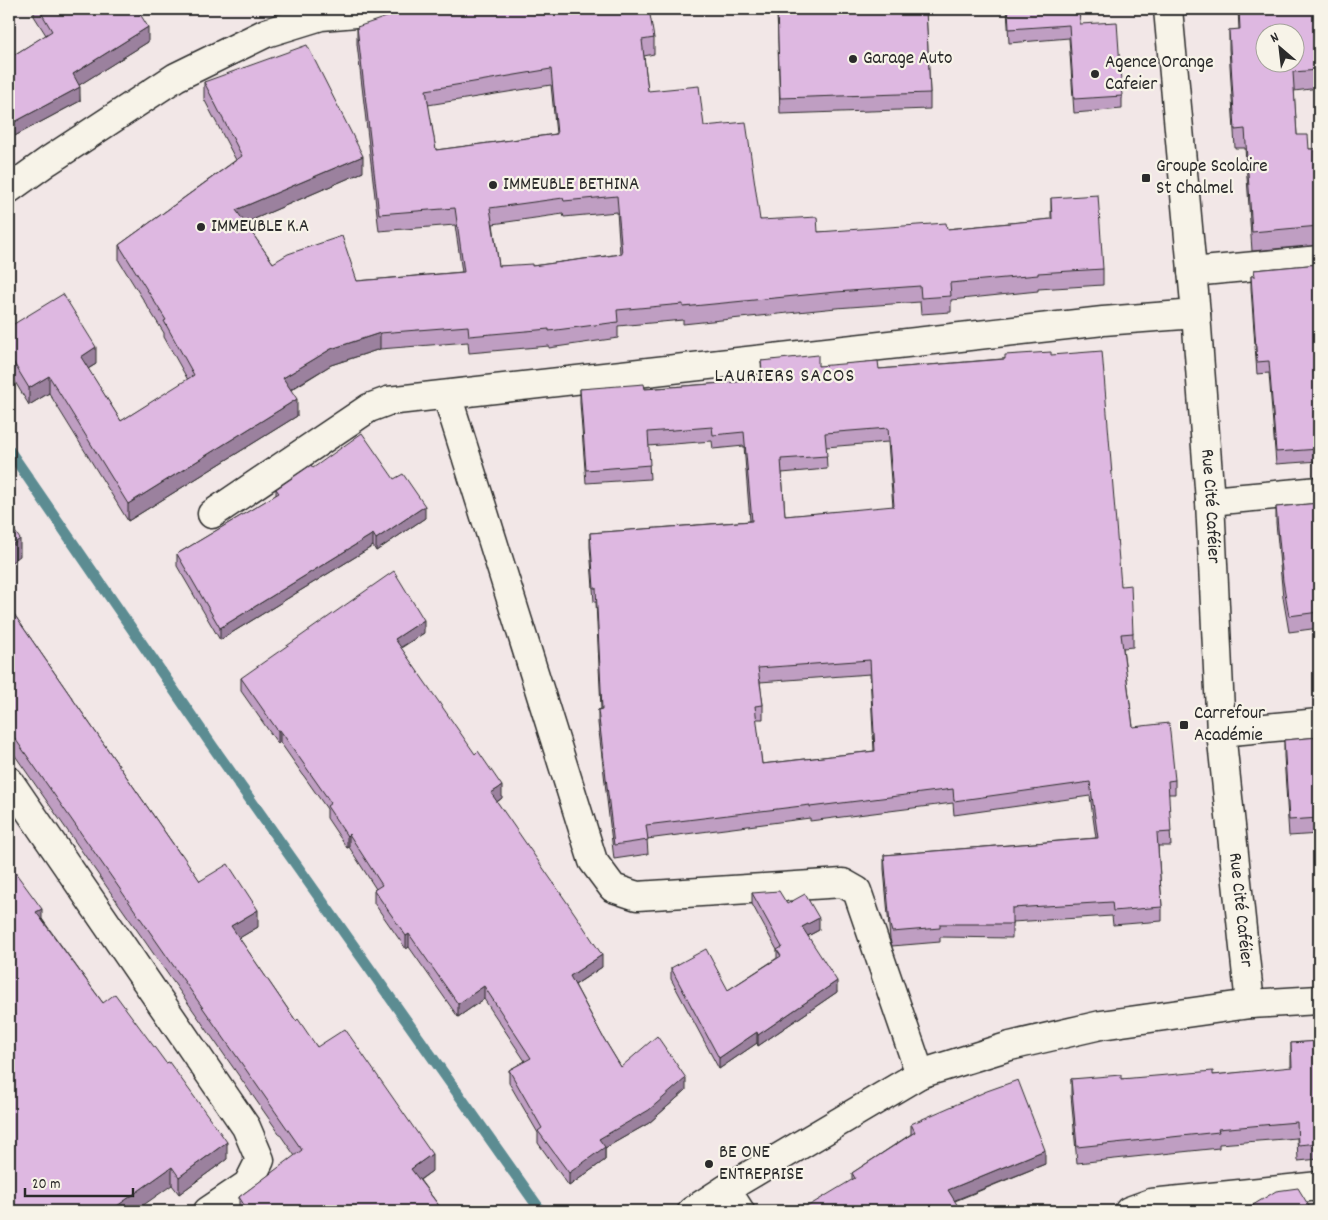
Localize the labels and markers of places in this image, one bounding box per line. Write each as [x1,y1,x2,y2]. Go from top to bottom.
place label: Garage Auto [863,46,953,73]
place label: Agence Orange Cafeier [1105,50,1214,99]
marker: Garage Auto [847,53,859,65]
marker: Agence Orange Cafeier [1089,68,1101,80]
place label: Groupe Scolaire St Chalmel [1156,154,1268,203]
place label: IMMEUBLE BETHINA [503,172,639,199]
marker: Groupe Scolaire St Chalmel [1140,172,1152,184]
marker: IMMEUBLE BETHINA [487,179,499,191]
place label: IMMEUBLE K.A [211,214,309,241]
marker: IMMEUBLE K.A [195,221,207,233]
place label: Carrefour Académie [1194,701,1265,750]
marker: Carrefour Académie [1178,719,1190,731]
place label: BE ONE ENTREPRISE [719,1140,804,1189]
marker: BE ONE ENTREPRISE [703,1158,715,1170]

